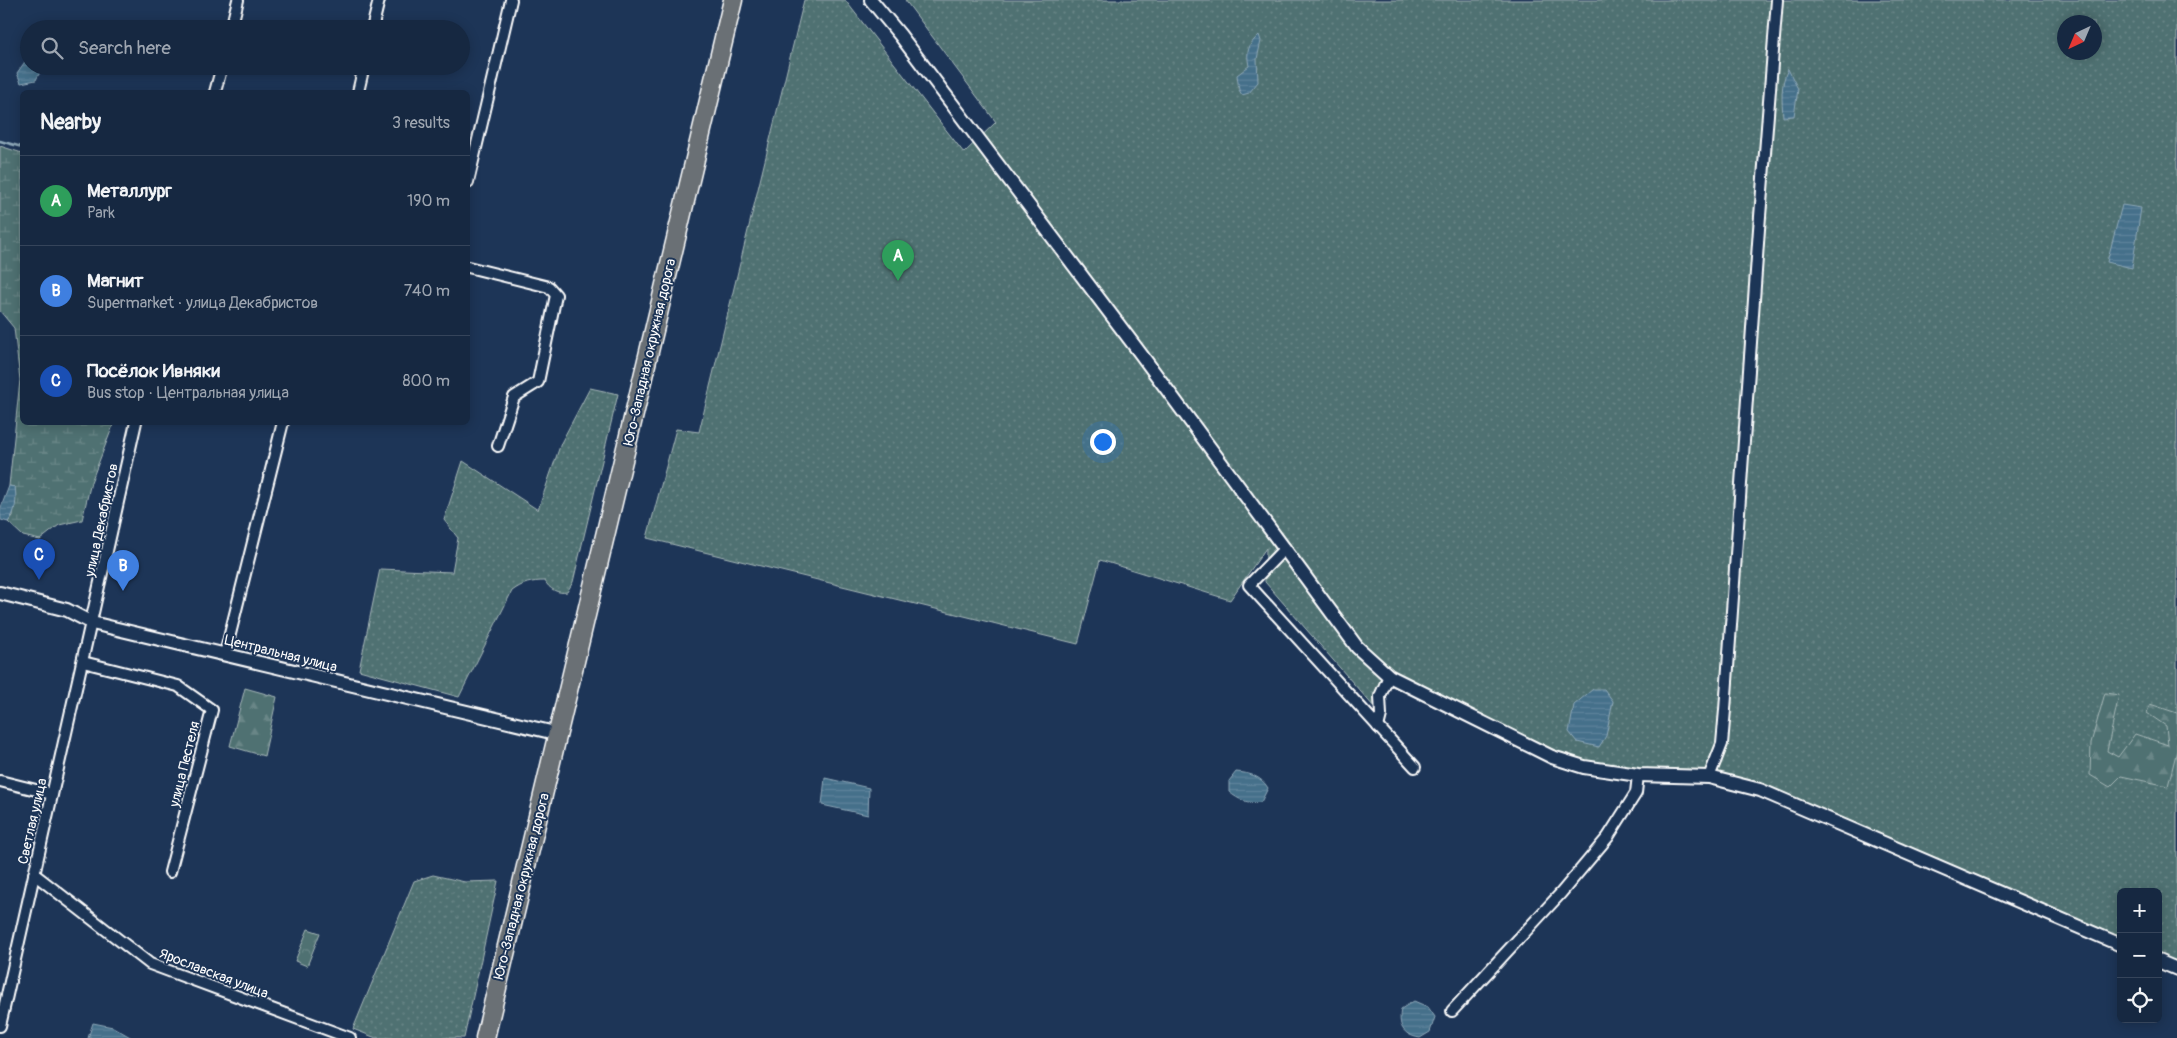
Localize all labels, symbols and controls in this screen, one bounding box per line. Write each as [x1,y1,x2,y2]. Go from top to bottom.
north arrow [2057,15,2102,60]
search box [20,20,470,75]
icon: search [38,34,66,62]
text: Search here [78,36,171,60]
text: Nearby [40,109,101,136]
text: 3 results [392,113,450,133]
text: Металлург [87,179,172,203]
text: A [51,191,61,211]
text: 190 m [407,191,450,211]
text: Park [87,203,115,223]
pin: A [882,240,914,281]
street label: Юго-Западная окружная дорога [620,257,679,447]
text: Магнит [87,269,143,293]
text: B [51,281,61,301]
text: 740 m [404,281,450,301]
text: Supermarket · улица Декабристов [87,293,318,313]
text: Посёлок Ивняки [87,359,220,383]
text: C [51,371,61,391]
text: 800 m [402,371,450,391]
text: Bus stop · Центральная улица [87,383,289,403]
your location [1090,429,1116,455]
street label: улица Декабристов [81,462,122,579]
pin: C [23,539,55,580]
pin: B [107,550,139,591]
street label: Центральная улица [223,631,339,676]
street label: улица Пестеля [165,719,203,810]
street label: Светлая улица [14,776,51,866]
street label: Юго-Западная окружная дорога [490,791,553,981]
map controls [2117,888,2162,1023]
button: + [2117,888,2162,933]
button: − [2117,933,2162,978]
street label: Ярославская улица [157,945,271,1002]
button: locate [2117,978,2162,1023]

